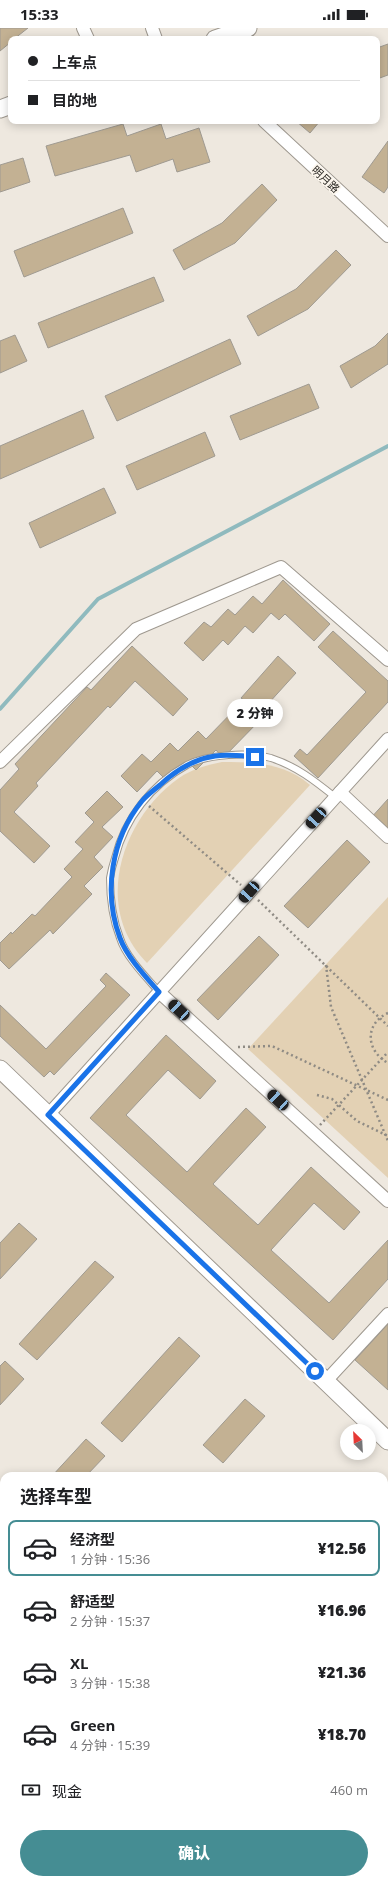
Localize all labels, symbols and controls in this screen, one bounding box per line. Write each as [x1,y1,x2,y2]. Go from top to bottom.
text: 15:33 [20,4,59,24]
text: 上车点 [52,52,97,72]
text: 目的地 [52,90,97,110]
street label: 明月路 [309,162,343,196]
callout: 2 分钟 [227,699,283,727]
text: 2 分钟 [237,704,274,722]
route end [246,748,264,766]
car [304,805,328,831]
car [237,879,261,905]
car [166,997,192,1023]
car [265,1087,291,1113]
route start [306,1362,324,1380]
north arrow [340,1424,376,1460]
map controls [340,1424,376,1460]
text: 选择车型 [20,1484,92,1508]
text: 经济型 [70,1529,115,1549]
icon: car [22,1530,58,1566]
text: ¥12.56 [318,1538,366,1558]
text: 1 分钟 · 15:36 [70,1550,150,1568]
text: 舒适型 [70,1591,115,1611]
icon: car [22,1592,58,1628]
text: ¥16.96 [318,1600,366,1620]
text: 2 分钟 · 15:37 [70,1612,150,1630]
text: XL [70,1653,88,1673]
icon: car [22,1654,58,1690]
text: ¥21.36 [318,1662,366,1682]
text: 3 分钟 · 15:38 [70,1674,150,1692]
text: Green [70,1715,115,1735]
icon: car [22,1716,58,1752]
text: ¥18.70 [318,1724,366,1744]
text: 4 分钟 · 15:39 [70,1736,150,1754]
icon: cash [20,1779,42,1801]
text: 现金 [52,1781,82,1801]
text: 460 m [330,1781,368,1799]
button: 确认 [20,1830,368,1876]

